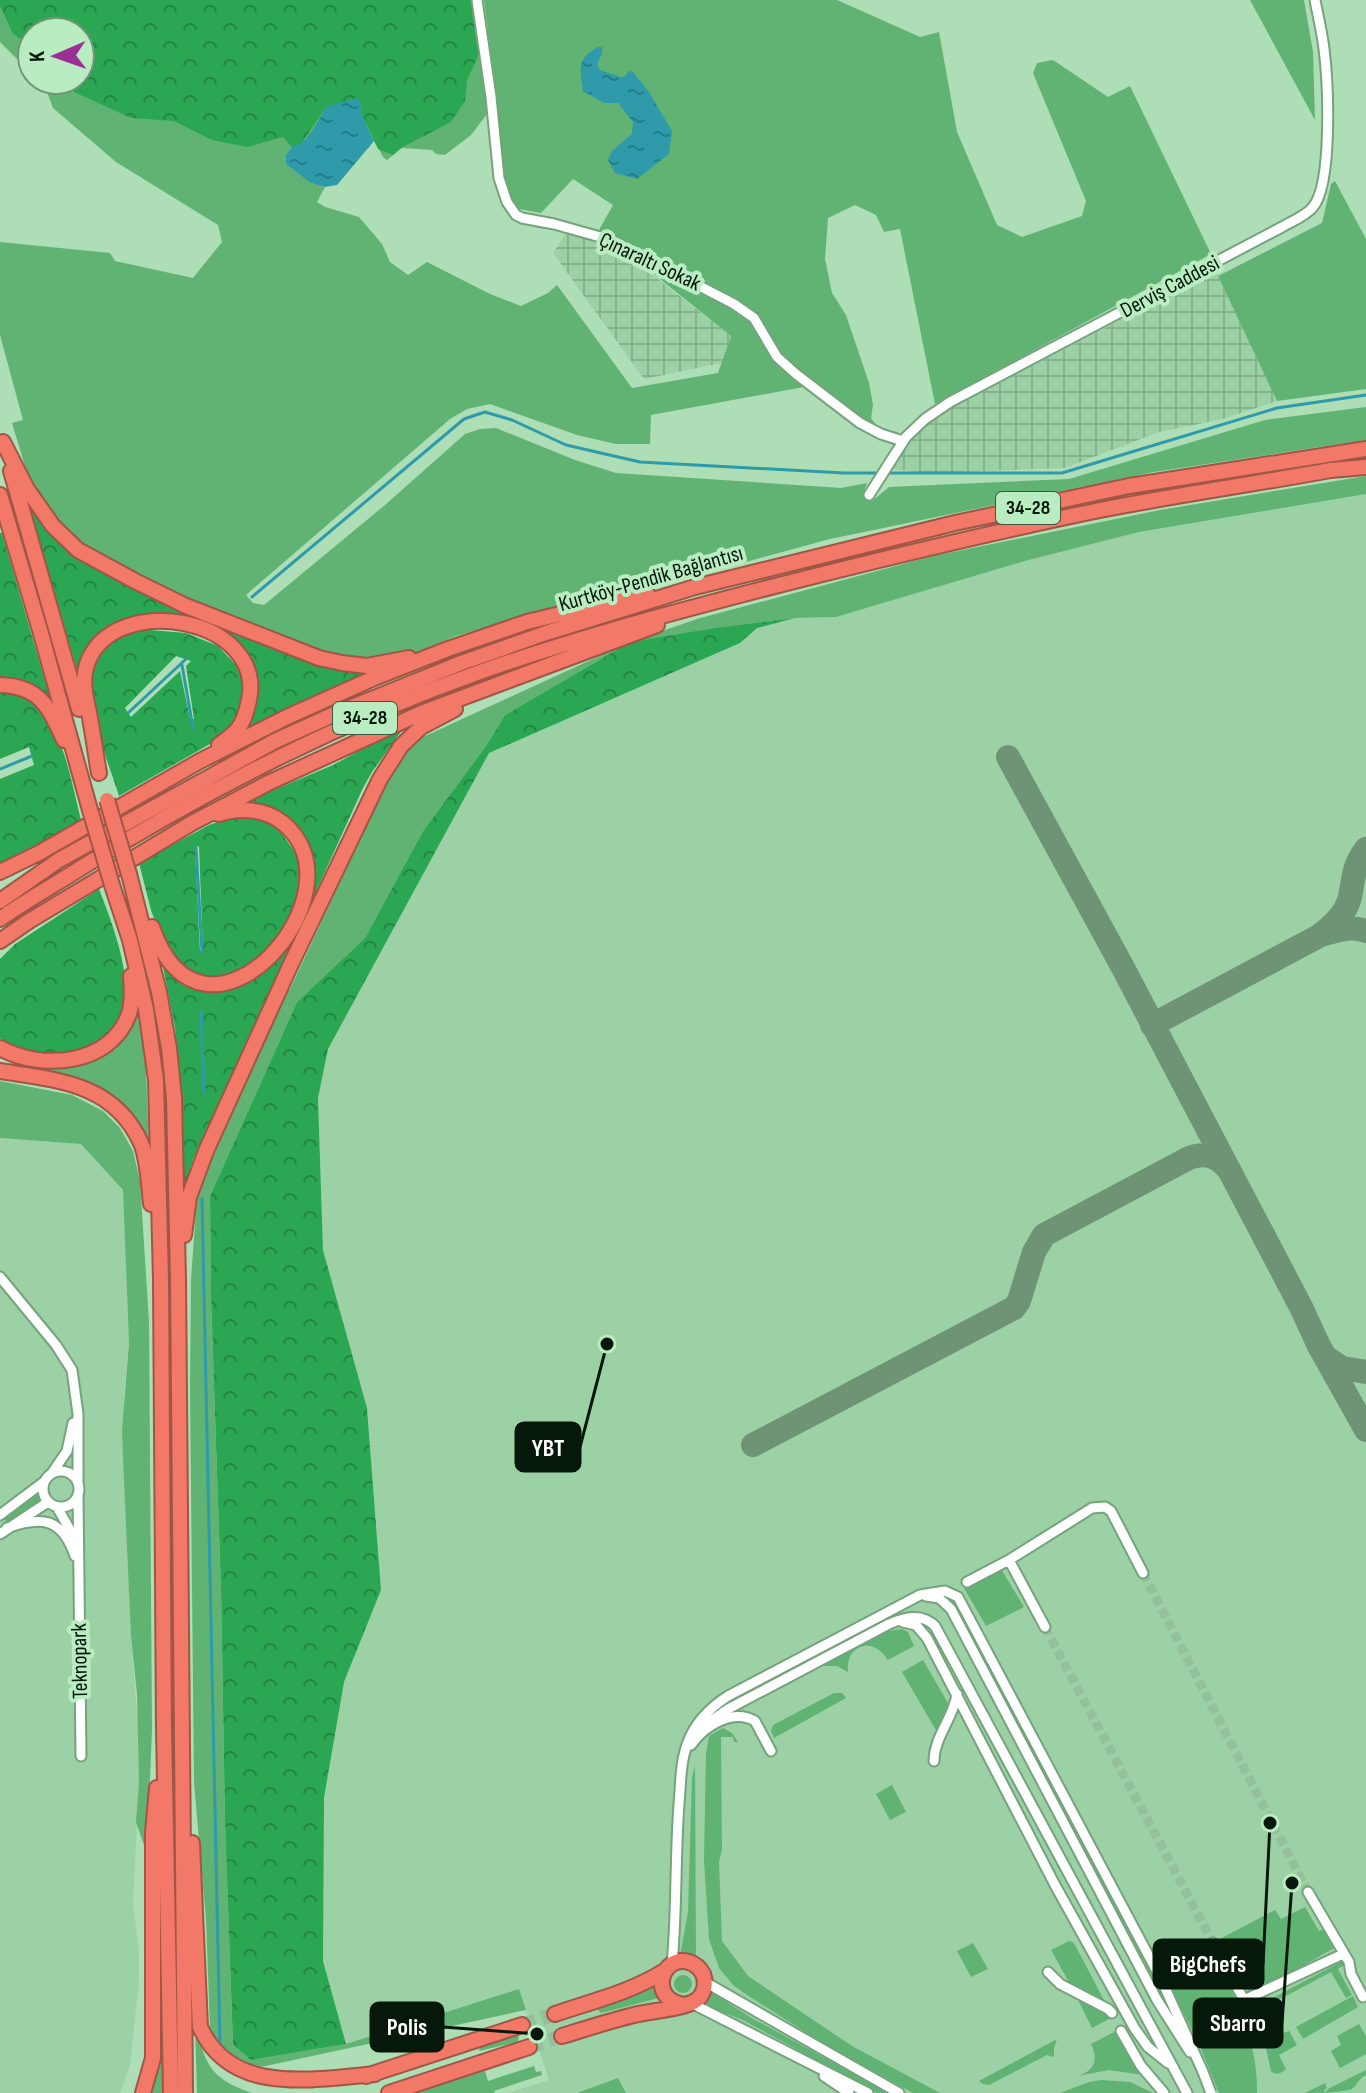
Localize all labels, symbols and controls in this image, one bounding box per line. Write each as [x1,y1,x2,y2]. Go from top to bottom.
north arrow [16,16,96,96]
text: K [24,51,51,63]
street label: Çınaraltı Sokak [595,227,706,298]
street label: Derviş Caddesi [1116,250,1224,324]
road number: 34-28 [996,492,1060,524]
street label: Kurtköy-Pendik Bağlantısı [556,540,746,618]
road number: 34-28 [333,702,397,734]
callout: YBT [516,1423,580,1471]
text: YBT [532,1434,564,1463]
street label: Teknopark [66,1622,94,1699]
callout: BigChefs [1154,1940,1263,1988]
text: BigChefs [1170,1950,1246,1979]
callout: Sbarro [1194,1999,1282,2047]
callout: Polis [371,2003,443,2051]
text: Sbarro [1210,2009,1266,2038]
text: Polis [387,2013,427,2042]

